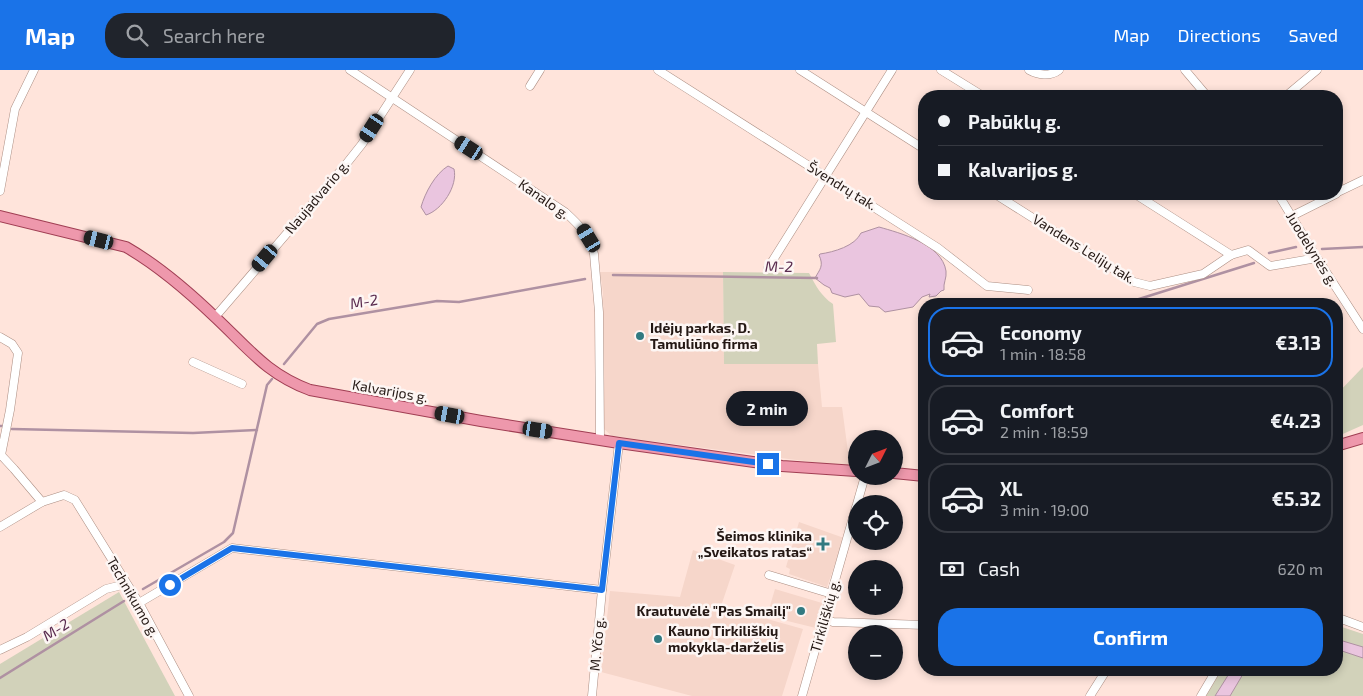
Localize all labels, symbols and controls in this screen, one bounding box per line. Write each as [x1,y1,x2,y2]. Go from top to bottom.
search box [105,13,455,58]
text: Map [25,21,75,50]
icon: search [123,21,151,49]
text: Search here [163,24,265,47]
text: Map [1113,24,1150,46]
text: Directions [1178,24,1261,46]
text: Saved [1289,24,1338,46]
text: Pabūklų g. [968,110,1061,133]
car [357,111,386,145]
car [452,134,485,162]
street label: Naujadvario g. [281,156,352,237]
street label: Švendrų tak. [804,158,880,214]
text: Kalvarijos g. [968,158,1078,181]
street label: Kanalo g. [516,175,573,222]
street label: Juodelynės g. [1283,208,1342,289]
street label: Vandens Lelijų tak. [1030,210,1139,287]
car [574,221,603,255]
car [82,229,115,251]
car [249,242,280,274]
water label: M-2 [765,257,793,275]
water label: M-2 [348,290,379,312]
place label: Idėjų parkas, D. Tamuliūno firma [650,319,758,352]
icon: car [940,320,985,365]
text: Economy [1000,321,1082,344]
marker: Idėjų parkas, D. Tamuliūno firma [634,330,646,342]
text: €3.13 [1275,331,1321,354]
text: 1 min · 18:58 [1000,344,1086,363]
street label: Kalvarijos g. [351,375,429,406]
callout: 2 min [727,392,809,426]
icon: car [940,398,985,443]
text: 2 min [747,399,787,418]
text: Comfort [1000,399,1074,422]
car [433,405,466,425]
text: €4.23 [1270,409,1321,432]
car [522,420,553,440]
text: 2 min · 18:59 [1000,422,1088,441]
north arrow [848,430,902,485]
map controls [848,430,903,680]
route end [757,453,779,475]
icon: car [940,476,985,521]
text: XL [1000,477,1022,500]
text: €5.32 [1272,487,1321,510]
button: locate [848,495,903,550]
text: 3 min · 19:00 [1000,500,1089,519]
place label: Šeimos klinika „Sveikatos ratas“ [698,527,812,560]
marker: Šeimos klinika „Sveikatos ratas“ [816,537,830,551]
street label: Technikumo g. [104,553,163,640]
icon: cash [938,555,966,583]
text: Cash [978,557,1020,580]
text: 620 m [1278,559,1323,578]
button: + [848,560,903,615]
route start [159,574,181,596]
street label: Tirkiliškių g. [806,577,843,654]
place label: Krautuvėlė "Pas Smailį" [637,602,791,619]
marker: Krautuvėlė "Pas Smailį" [795,605,807,617]
button: Confirm [938,608,1323,666]
water label: M-2 [39,614,72,644]
street label: M. Yčo g. [586,616,607,672]
place label: Kauno Tirkiliškių mokykla-darželis [668,622,784,655]
button: − [848,625,903,680]
marker: Kauno Tirkiliškių mokykla-darželis [652,633,664,645]

